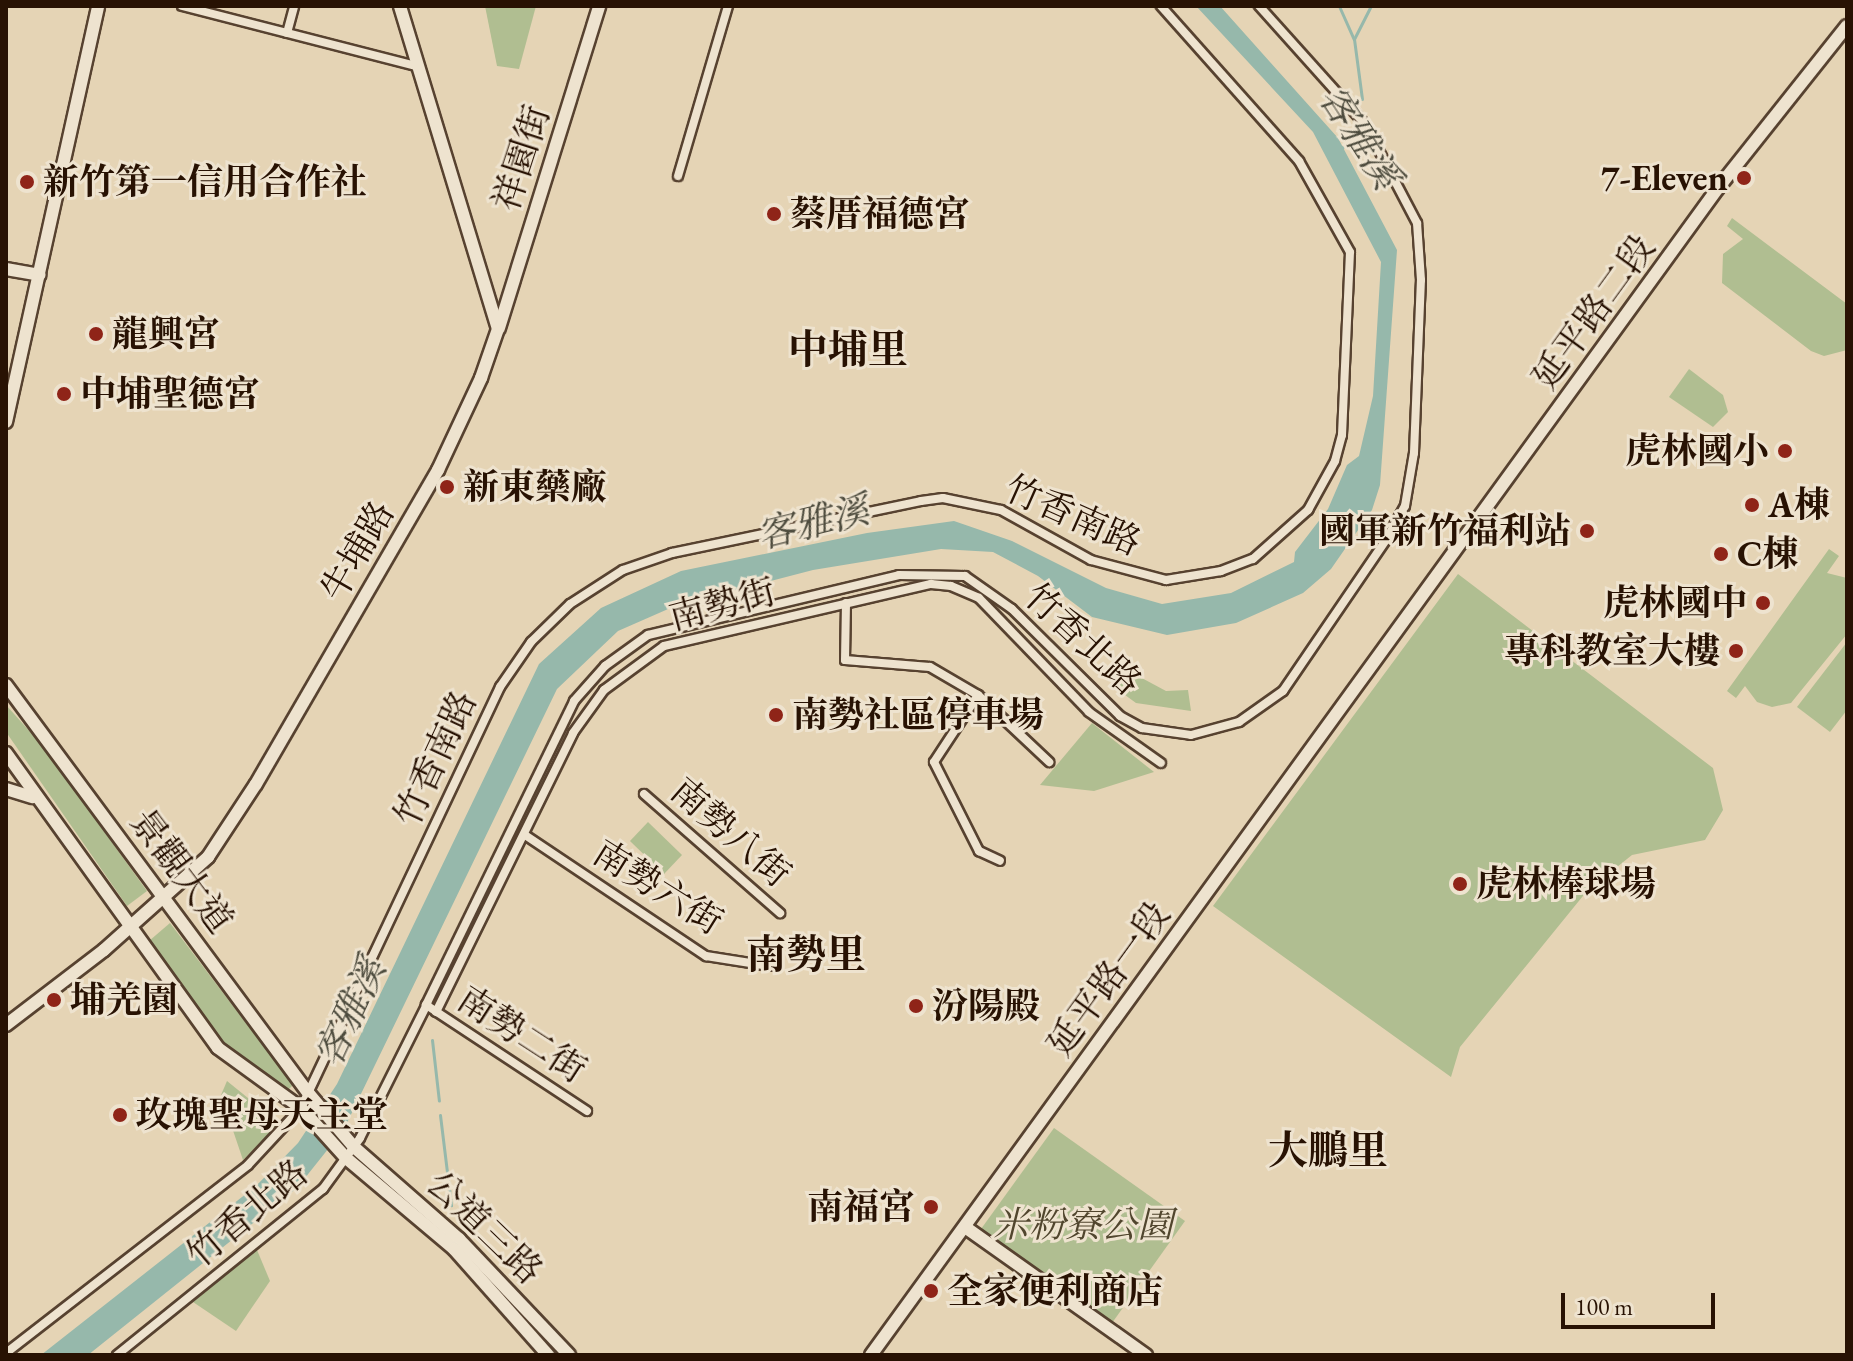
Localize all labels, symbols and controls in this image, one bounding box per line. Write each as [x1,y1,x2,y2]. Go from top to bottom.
water label: 客雅溪 [1310,77,1410,197]
street label: 祥園街 [484,100,558,216]
place label: 7-Eleven [1600,156,1728,200]
place label: 新竹第一信用合作社 [43,160,367,204]
marker: 7-Eleven [1735,169,1753,187]
marker: 新竹第一信用合作社 [18,173,36,191]
place label: 蔡厝福德宮 [790,192,970,236]
marker: 蔡厝福德宮 [765,205,783,223]
street label: 延平路二段 [1523,226,1663,398]
place label: 龍興宮 [112,312,220,356]
marker: 龍興宮 [87,325,105,343]
district label: 中埔里 [788,325,908,373]
place label: 中埔聖德宮 [80,372,260,416]
marker: 中埔聖德宮 [55,385,73,403]
place label: 虎林國小 [1625,429,1769,473]
marker: 虎林國小 [1776,442,1794,460]
place label: 新東藥廠 [463,465,607,509]
street label: 竹香南路 [998,466,1148,564]
marker: 新東藥廠 [438,478,456,496]
place label: A棟 [1768,483,1830,527]
water label: 客雅溪 [752,486,874,558]
street label: 牛埔路 [311,493,403,609]
marker: A棟 [1743,496,1761,514]
place label: 國軍新竹福利站 [1319,509,1571,553]
marker: 國軍新竹福利站 [1578,522,1596,540]
place label: C棟 [1737,532,1799,576]
marker: C棟 [1712,545,1730,563]
street label: 南勢街 [664,569,780,639]
street label: 竹香北路 [1016,574,1150,704]
place label: 虎林國中 [1603,581,1747,625]
marker: 虎林國中 [1754,594,1772,612]
place label: 專科教室大樓 [1504,629,1720,673]
marker: 專科教室大樓 [1727,642,1745,660]
street label: 竹香南路 [385,684,485,832]
place label: 南勢社區停車場 [792,693,1044,737]
marker: 南勢社區停車場 [767,706,785,724]
street label: 南勢八街 [662,768,800,896]
street label: 景觀大道 [121,800,243,942]
street label: 南勢六街 [585,831,731,943]
place label: 虎林棒球場 [1476,862,1656,906]
marker: 虎林棒球場 [1451,875,1469,893]
street label: 延平路一段 [1038,893,1178,1065]
district label: 南勢里 [746,930,866,978]
water label: 客雅溪 [305,951,395,1073]
street label: 南勢二街 [450,977,594,1091]
place label: 埔羌園 [70,978,178,1022]
place label: 汾陽殿 [932,984,1040,1028]
marker: 埔羌園 [45,991,63,1009]
marker: 汾陽殿 [907,997,925,1015]
place label: 玫瑰聖母天主堂 [136,1093,388,1137]
marker: 玫瑰聖母天主堂 [111,1106,129,1124]
district label: 大鵬里 [1268,1126,1388,1174]
street label: 竹香北路 [178,1150,316,1276]
street label: 公道三路 [418,1161,552,1293]
place label: 南福宮 [807,1185,915,1229]
marker: 南福宮 [922,1198,940,1216]
park label: 米粉寮公園 [993,1203,1173,1247]
place label: 全家便利商店 [947,1269,1163,1313]
scale bar [1565,1277,1719,1327]
marker: 全家便利商店 [922,1282,940,1300]
text: 100 m [1575,1291,1633,1322]

